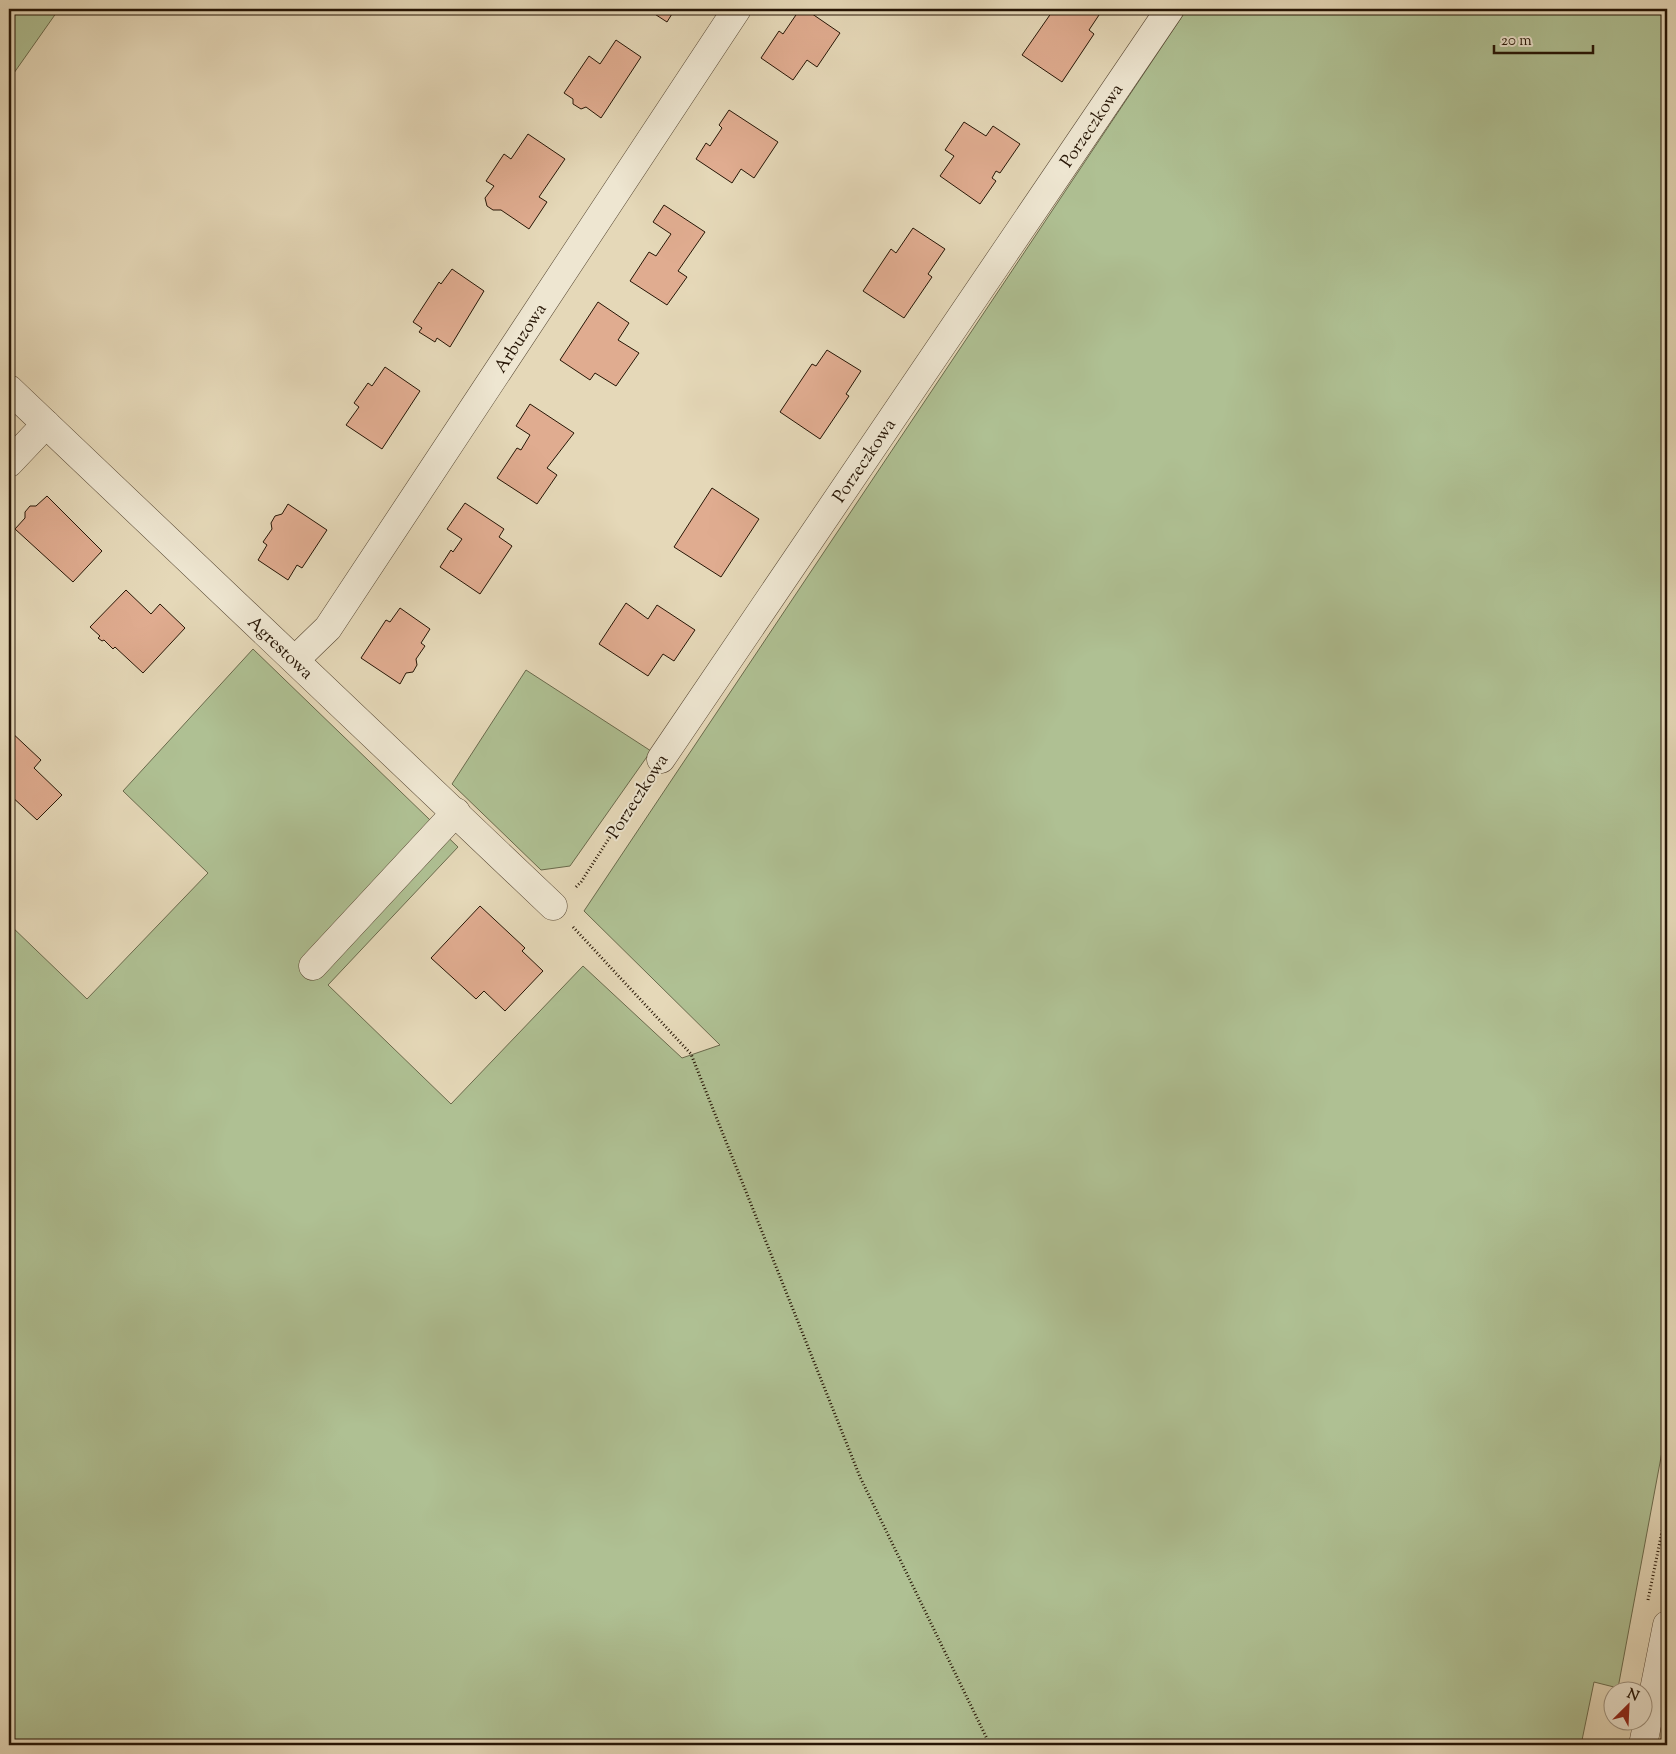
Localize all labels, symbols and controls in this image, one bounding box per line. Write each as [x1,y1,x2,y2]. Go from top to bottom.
scale bar [1494,22,1592,54]
text: 20 m [1501,31,1532,52]
street label: Porzeczkowa [1055,79,1131,174]
street label: Arbuzowa [489,299,554,379]
street label: Porzeczkowa [827,414,903,509]
street label: Agrestowa [241,611,318,687]
street label: Porzeczkowa [601,749,676,845]
north arrow [1604,1682,1654,1732]
text: N [1623,1685,1642,1707]

